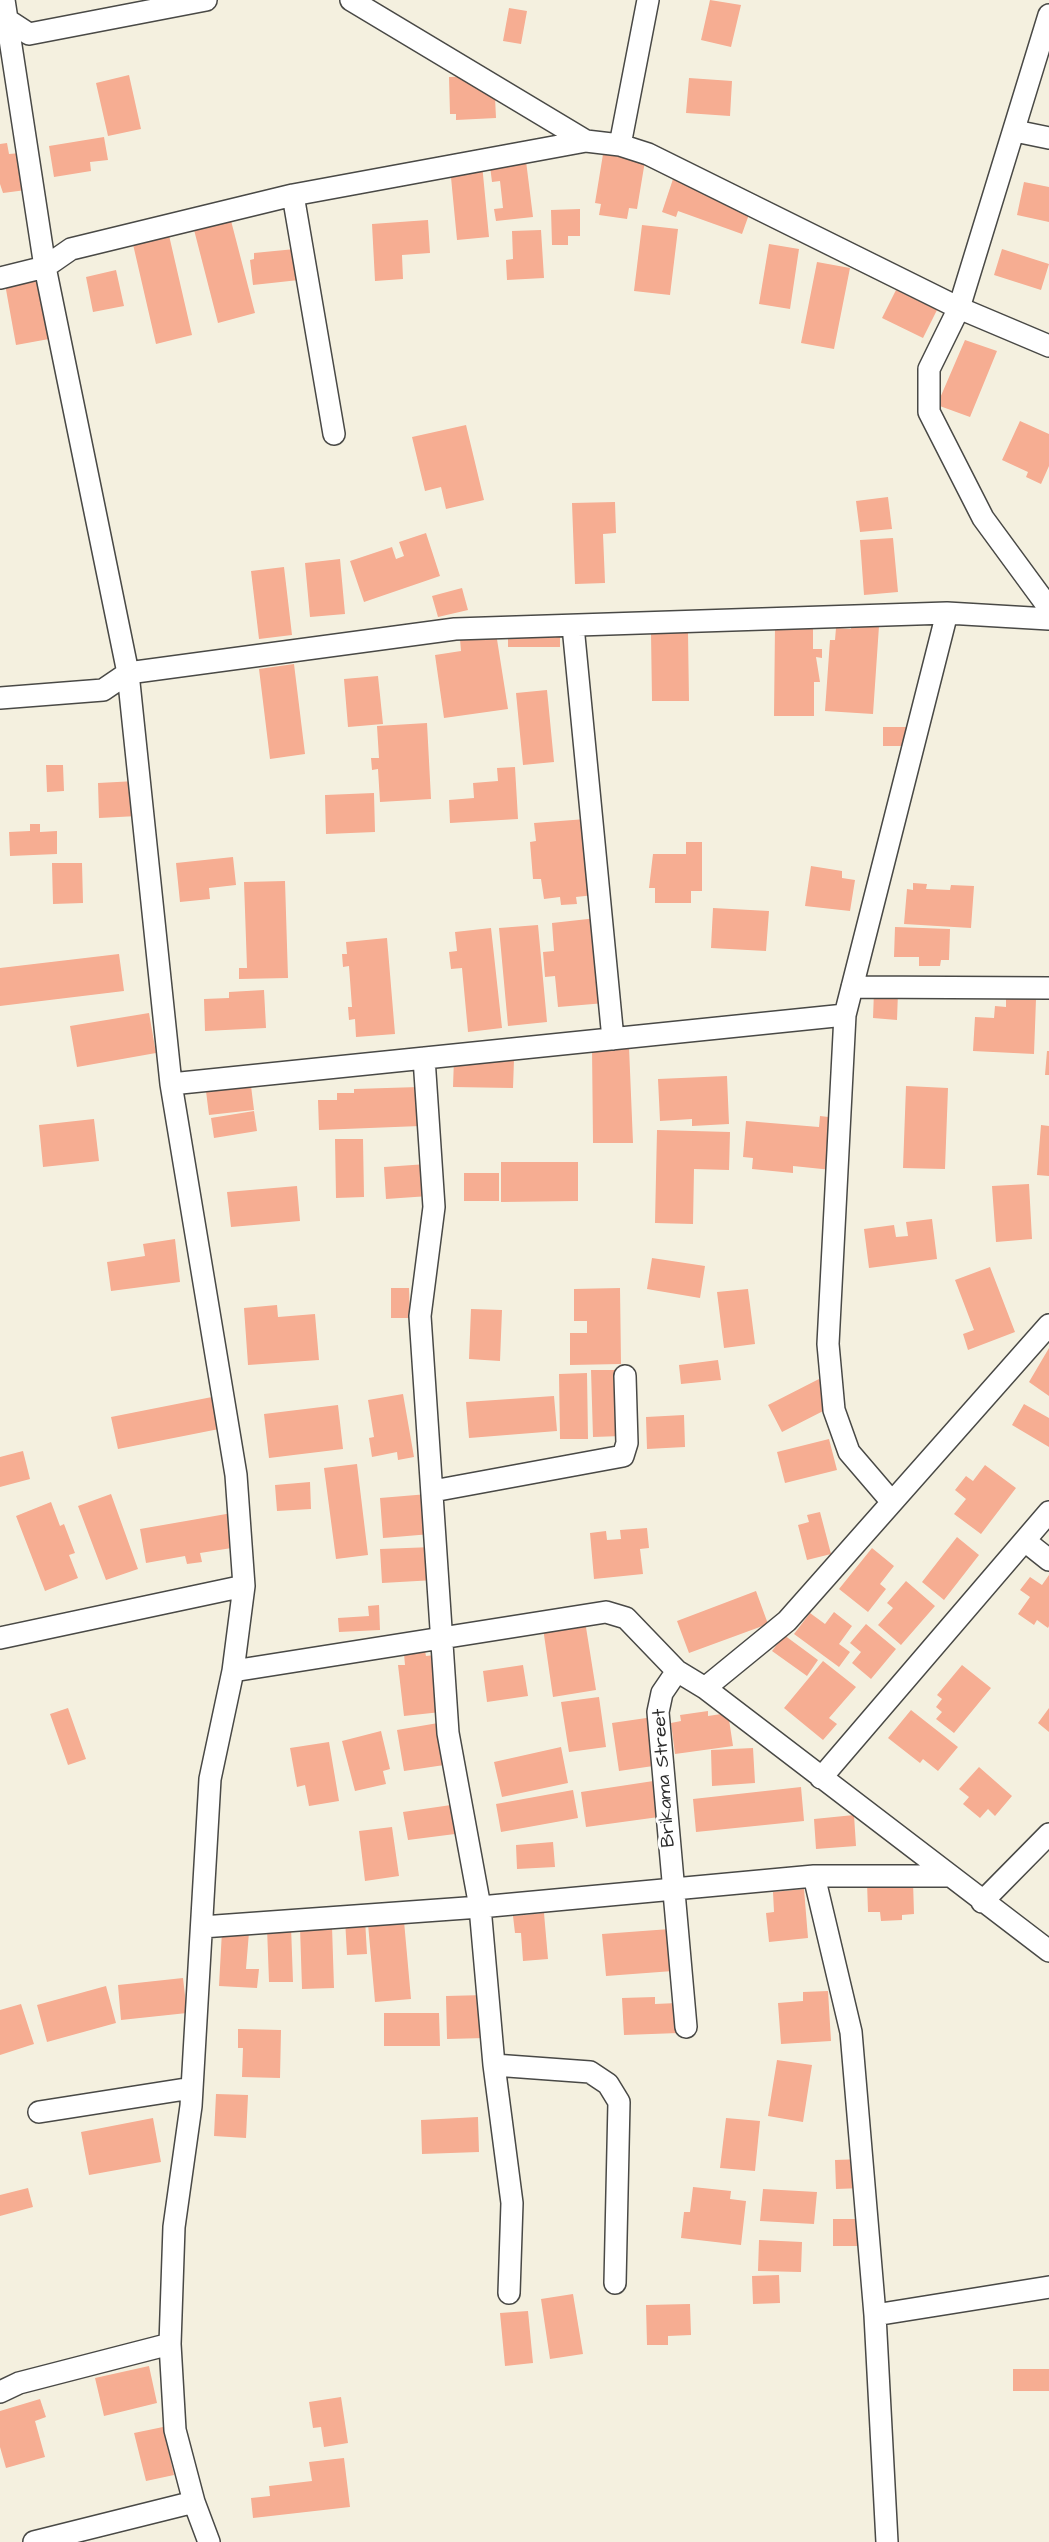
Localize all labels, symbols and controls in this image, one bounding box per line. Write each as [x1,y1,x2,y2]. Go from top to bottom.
street label: Brikama Street [649,1708,681,1848]

